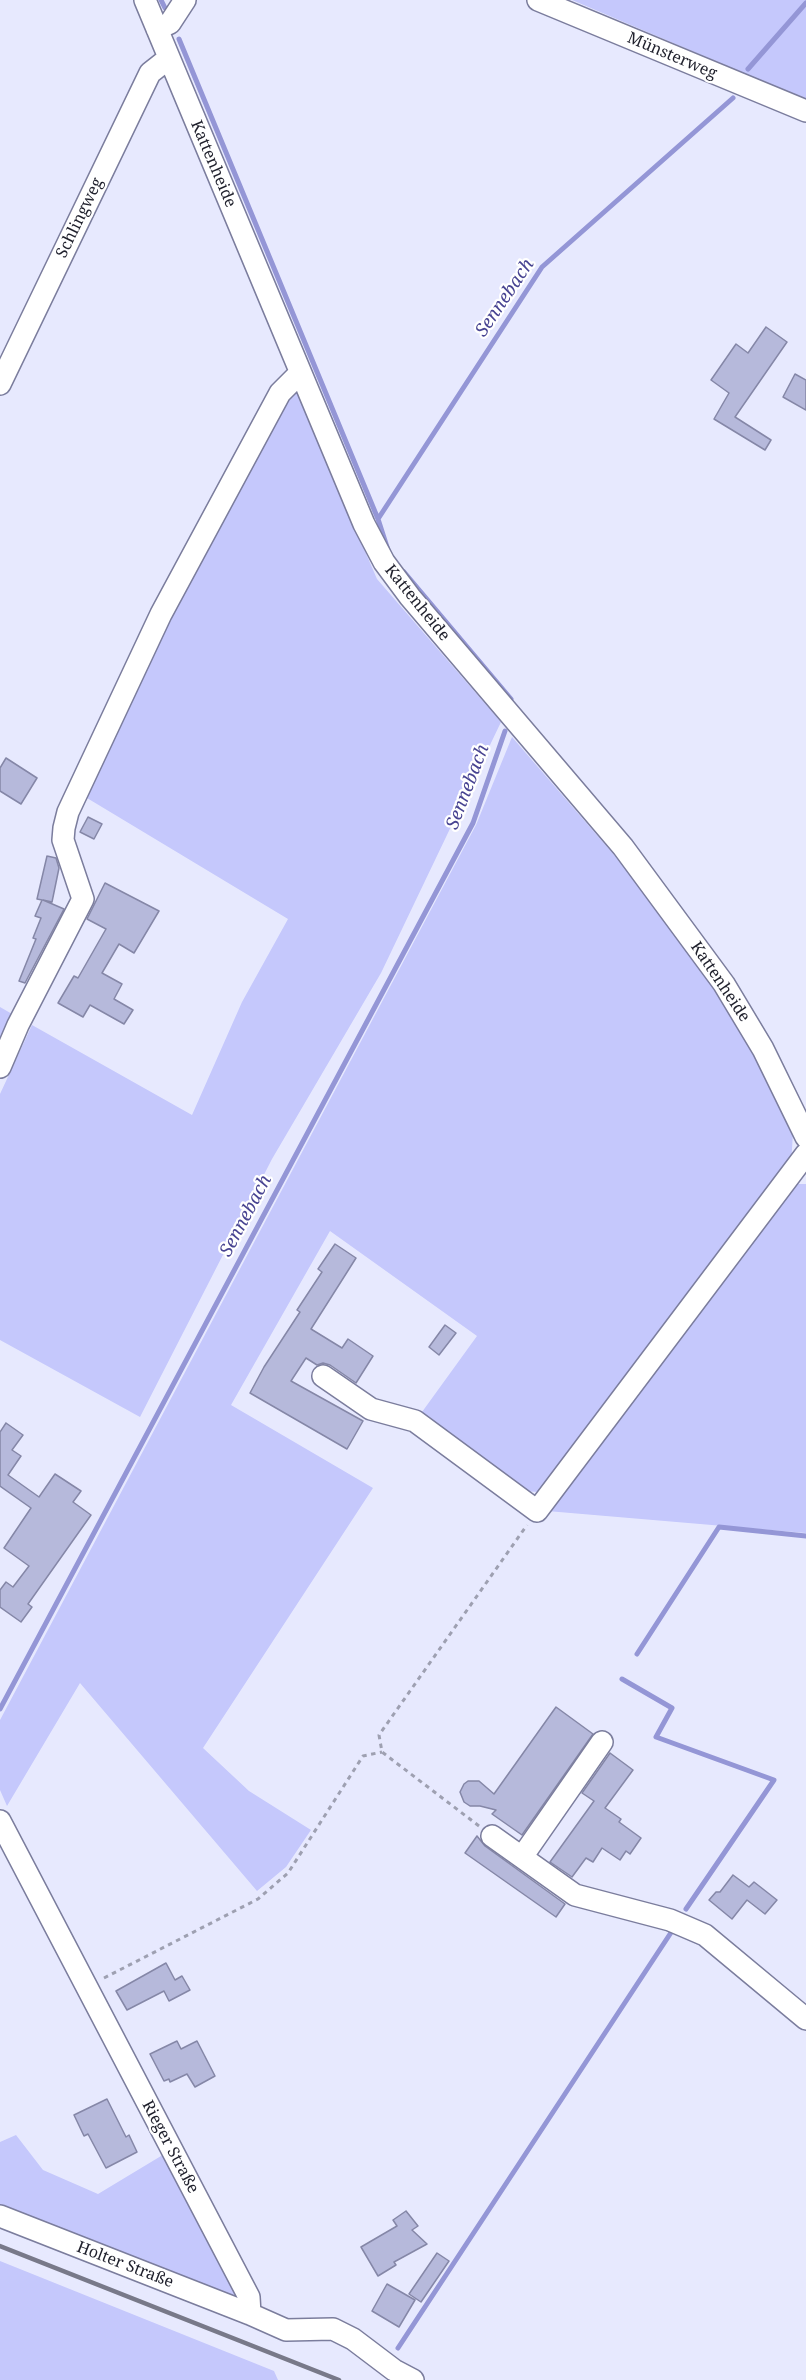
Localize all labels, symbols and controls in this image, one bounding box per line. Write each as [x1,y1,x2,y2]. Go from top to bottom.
street label: Münsterweg [624,29,720,83]
street label: Kattenheide [186,118,240,210]
street label: Schlingweg [52,175,108,261]
water label: Sennebach [471,255,539,341]
street label: Kattenheide [380,561,454,645]
water label: Sennebach [442,741,494,833]
street label: Kattenheide [686,938,754,1026]
water label: Sennebach [216,1172,276,1260]
street label: Rieger Straße [137,2097,203,2197]
street label: Holter Straße [74,2238,176,2292]

